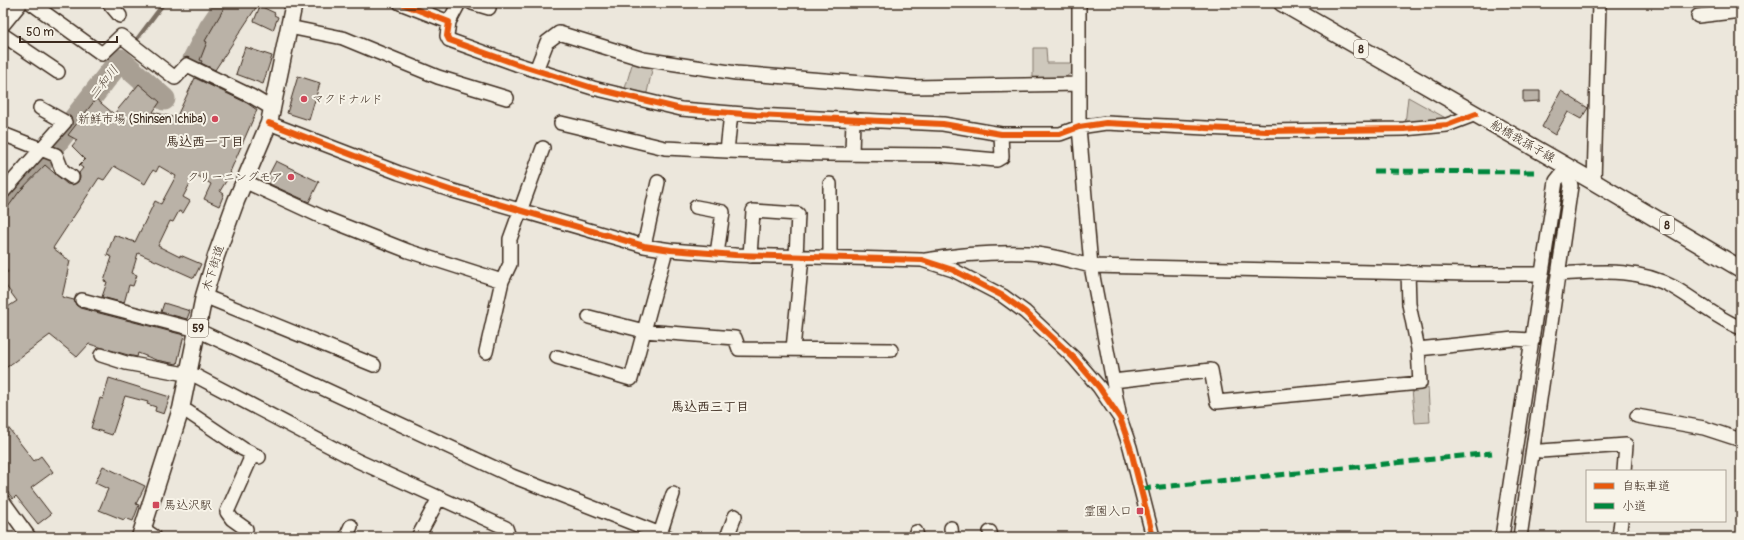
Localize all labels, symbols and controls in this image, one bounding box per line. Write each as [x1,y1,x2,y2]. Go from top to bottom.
scale bar [20,18,117,44]
text: 50 m [26,25,54,40]
road number: 8 [1354,40,1368,58]
water label: 二和川 [85,62,122,103]
place label: マクドナルド [312,92,383,107]
marker: マクドナルド [299,94,309,104]
place label: 新鮮市場 (Shinsen Ichiba) [78,112,207,127]
marker: 新鮮市場 (Shinsen Ichiba) [210,114,220,124]
street label: 船橋我孫子線 [1488,117,1558,166]
district label: 馬込西一丁目 [166,134,244,150]
place label: クリーニングモア [187,170,283,185]
marker: クリーニングモア [286,172,296,182]
road number: 8 [1660,216,1674,234]
street label: 木下街道 [199,243,228,293]
road number: 59 [188,319,208,337]
district label: 馬込西三丁目 [671,399,749,415]
legend [1586,470,1726,522]
text: 自転車道 [1622,479,1670,494]
place label: 馬込沢駅 [164,498,212,513]
text: 小道 [1622,499,1646,514]
marker: 馬込沢駅 [151,500,161,510]
place label: 霊園入口 [1084,504,1132,519]
marker: 霊園入口 [1135,506,1145,516]

